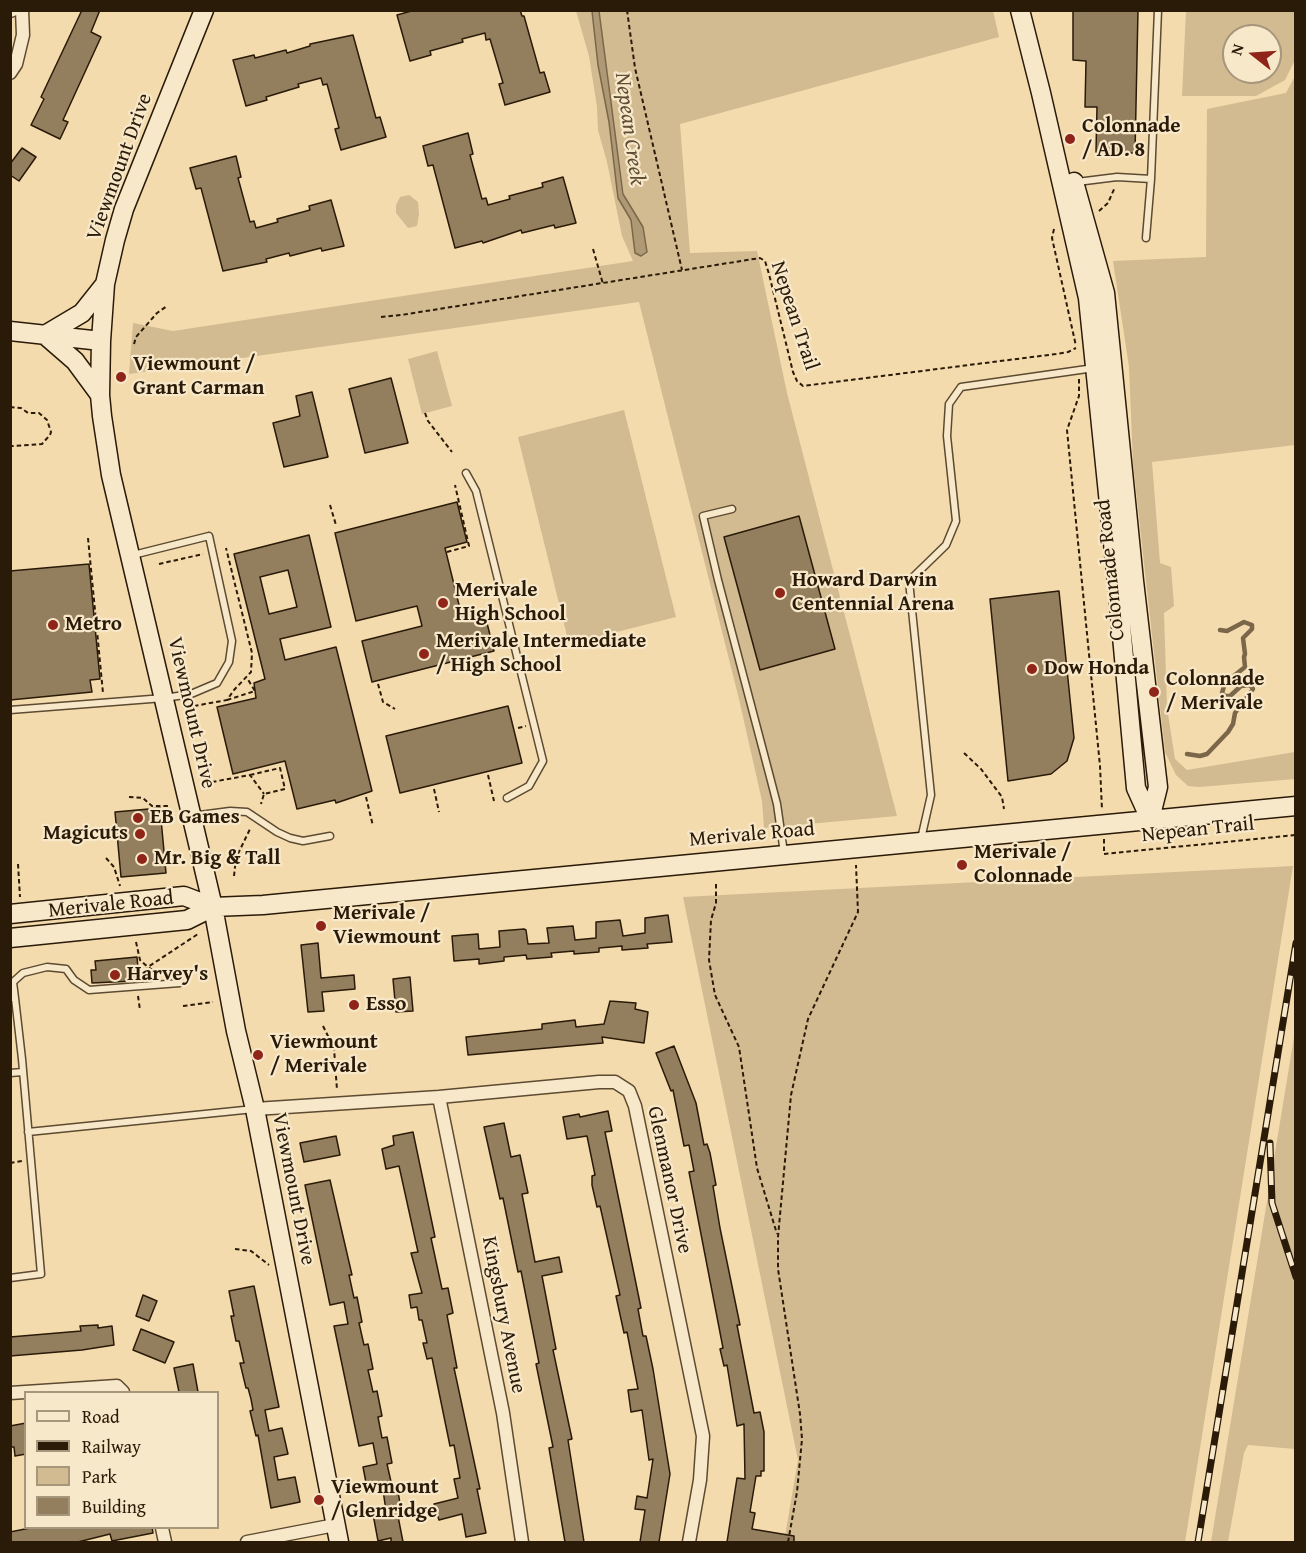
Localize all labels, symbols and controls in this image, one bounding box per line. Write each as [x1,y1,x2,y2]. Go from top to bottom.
north arrow [1222,24,1282,84]
text: N [1224,41,1250,58]
water label: Nepean Creek [608,71,650,187]
street label: Viewmount Drive [82,90,158,244]
place label: Colonnade / AD. 8 [1082,114,1181,164]
marker: Colonnade / AD. 8 [1063,132,1077,146]
street label: Nepean Trail [765,258,823,374]
place label: Viewmount / Grant Carman [133,352,264,402]
marker: Viewmount / Grant Carman [114,370,128,384]
street label: Colonnade Road [1091,498,1131,642]
place label: Howard Darwin Centennial Arena [792,568,954,618]
place label: Merivale High School [455,578,566,628]
marker: Howard Darwin Centennial Arena [773,586,787,600]
marker: Merivale High School [436,596,450,610]
place label: Metro [65,612,122,638]
marker: Metro [46,618,60,632]
place label: Merivale Intermediate / High School [436,629,646,679]
street label: Viewmount Drive [161,635,221,791]
marker: Merivale Intermediate / High School [417,647,431,661]
place label: Dow Honda [1044,656,1149,682]
marker: Dow Honda [1025,662,1039,676]
place label: Colonnade / Merivale [1166,667,1265,717]
marker: Colonnade / Merivale [1147,685,1161,699]
place label: EB Games [150,805,240,831]
marker: EB Games [131,811,145,825]
street label: Nepean Trail [1140,812,1256,848]
street label: Merivale Road [688,817,816,853]
place label: Magicuts [43,821,128,847]
marker: Magicuts [133,827,147,841]
place label: Merivale / Colonnade [974,840,1073,890]
place label: Mr. Big & Tall [154,846,281,872]
marker: Mr. Big & Tall [135,852,149,866]
marker: Merivale / Colonnade [955,858,969,872]
street label: Merivale Road [47,886,175,924]
place label: Merivale / Viewmount [333,901,441,951]
marker: Merivale / Viewmount [314,919,328,933]
place label: Harvey's [127,962,208,988]
marker: Harvey's [108,968,122,982]
place label: Esso [366,992,406,1018]
marker: Esso [347,998,361,1012]
place label: Viewmount / Merivale [270,1030,378,1080]
marker: Viewmount / Merivale [251,1048,265,1062]
street label: Glenmanor Drive [641,1104,697,1256]
street label: Viewmount Drive [266,1111,320,1267]
street label: Kingsbury Avenue [475,1234,531,1396]
legend [24,1391,219,1529]
text: Road [82,1403,120,1430]
text: Railway [82,1433,141,1460]
text: Park [82,1463,117,1490]
place label: Viewmount / Glenridge [331,1475,439,1525]
text: Building [82,1493,146,1520]
marker: Viewmount / Glenridge [312,1493,326,1507]

